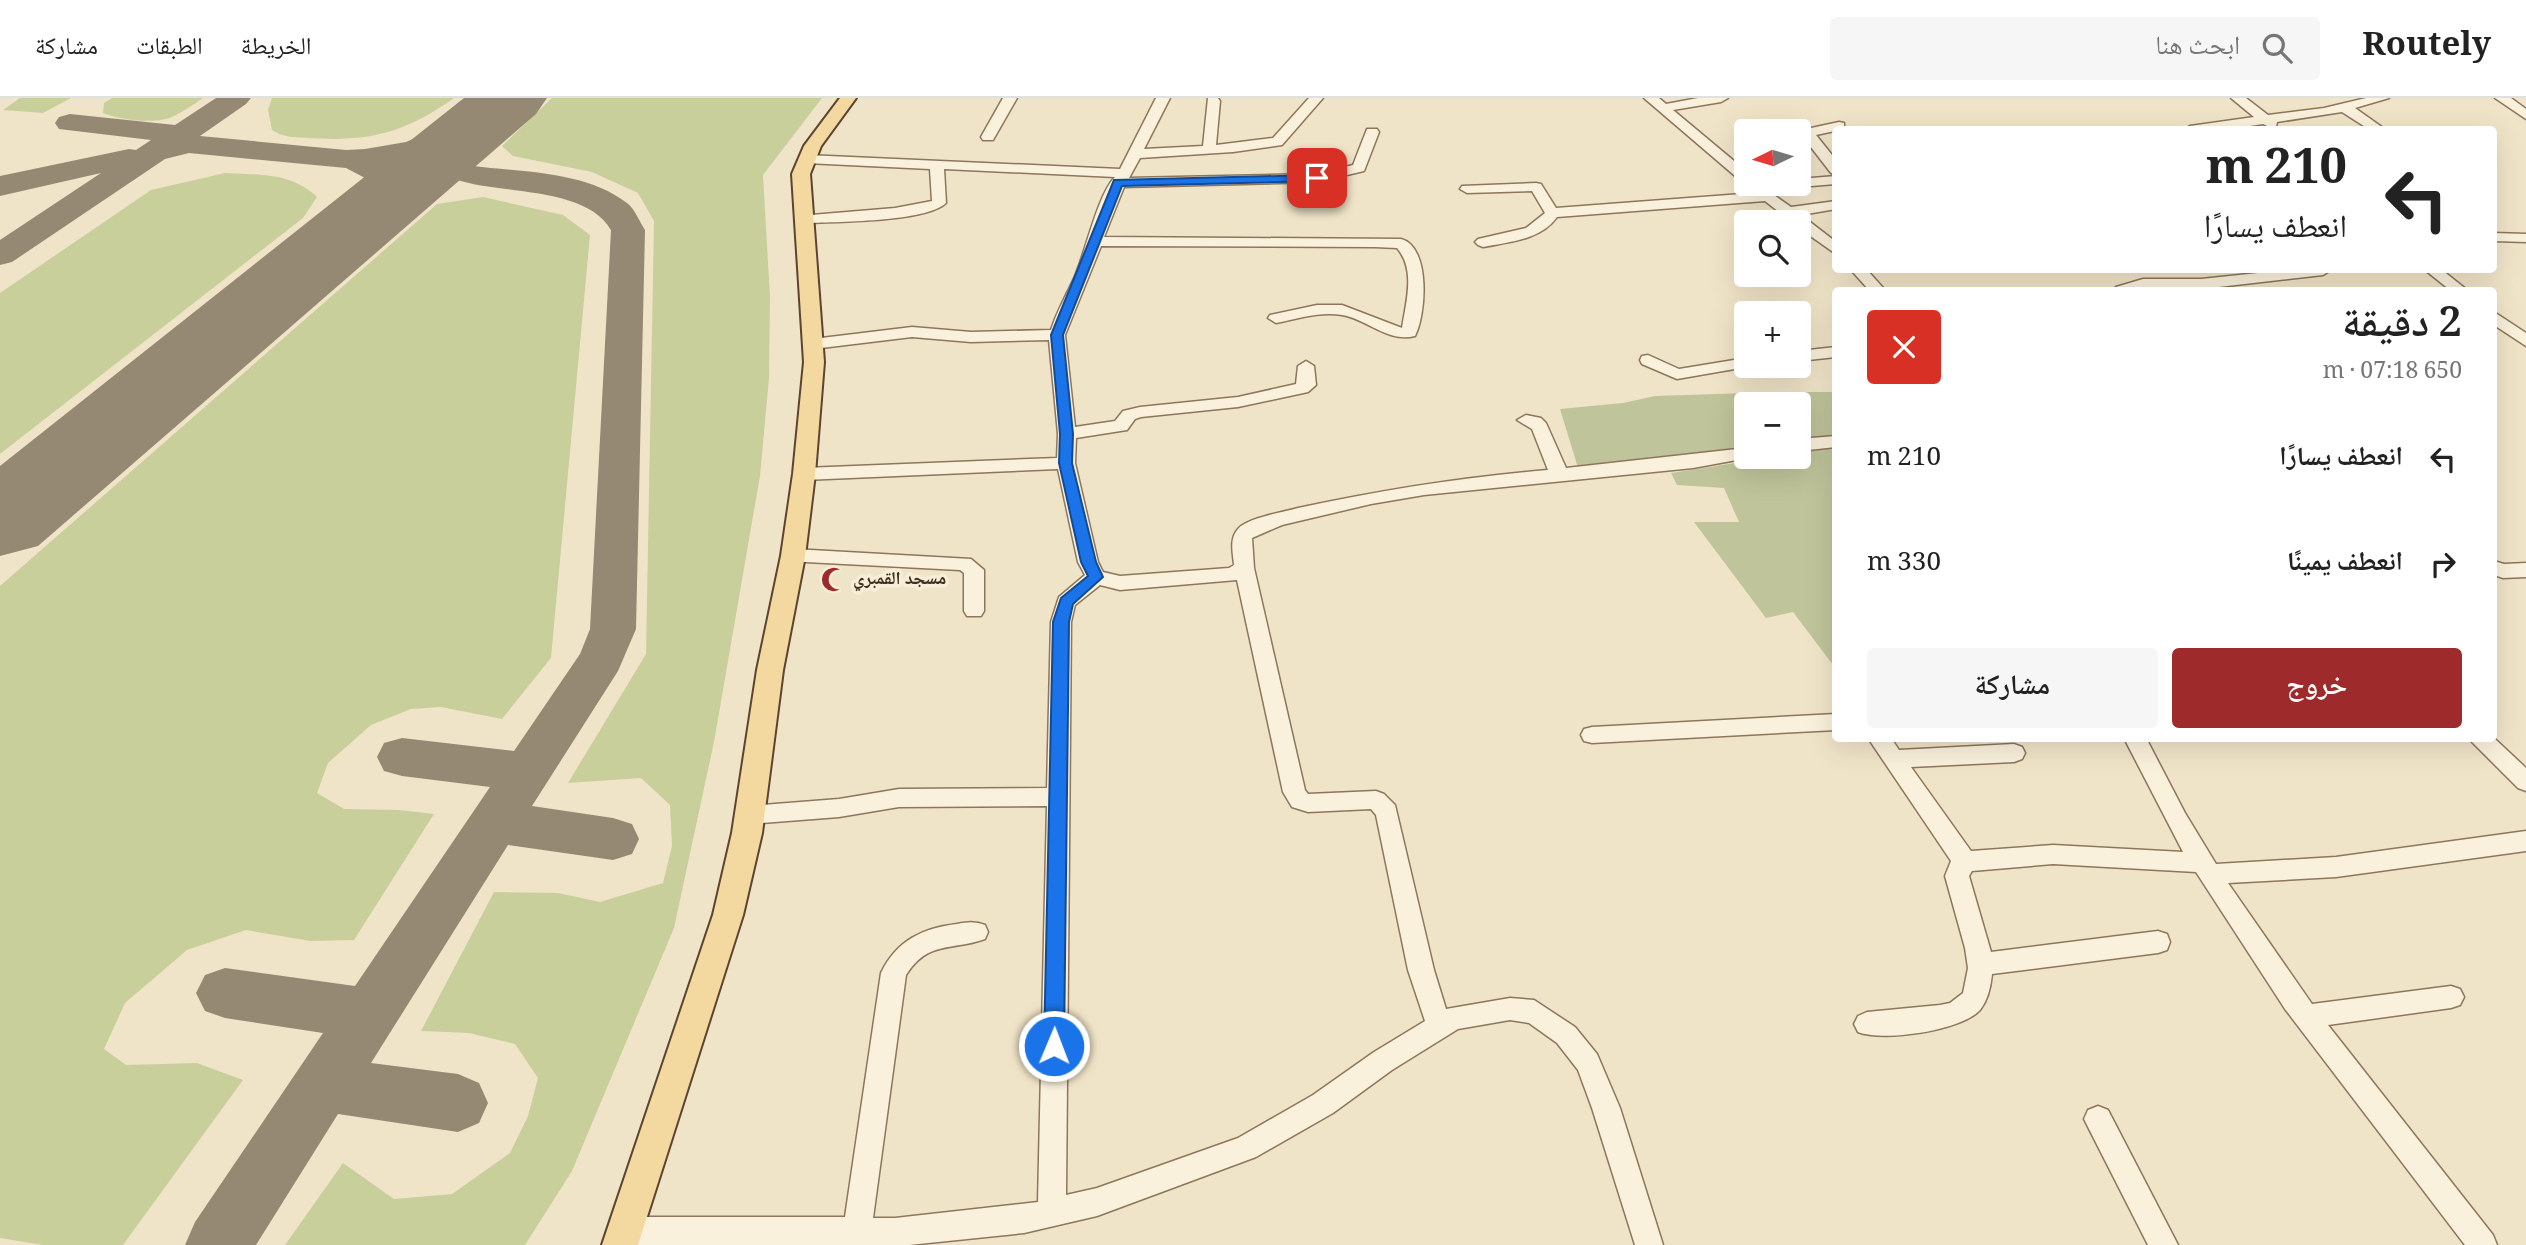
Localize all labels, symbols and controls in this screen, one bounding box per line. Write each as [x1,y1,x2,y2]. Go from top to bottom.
search box [1830,17,2320,80]
text: Routely [2362,20,2491,76]
text: ابحث هنا [2155,26,2240,70]
text: مشاركة [35,28,98,69]
text: الطبقات [136,28,203,69]
text: الخريطة [241,28,311,69]
icon: search [2258,29,2296,67]
north arrow [1734,119,1811,196]
map controls [1734,119,1811,469]
text: 210 m [2206,131,2347,214]
pin [1287,148,1347,208]
icon: left [2371,154,2462,245]
icon: arrive [1298,159,1336,197]
text: انعطف يسارًا [2204,203,2347,257]
button: search [1734,210,1811,287]
text: 2 دقيقة [2342,291,2462,363]
button: + [1734,301,1811,378]
button: close [1867,310,1941,384]
text: 650 m · 07:18 [2323,353,2462,393]
button: − [1734,392,1811,469]
text: 210 m [1867,437,1941,481]
text: انعطف يسارًا [2279,437,2403,481]
icon: left [2424,440,2462,478]
text: 330 m [1867,542,1941,586]
text: انعطف يمينًا [2287,542,2403,586]
icon: right [2424,545,2462,583]
place label: مسجد القمبري [853,565,946,595]
mosque icon: مسجد القمبري [819,566,847,594]
button: مشاركة [1867,648,2158,728]
button: خروج [2172,648,2462,728]
position arrow [1017,1009,1091,1083]

